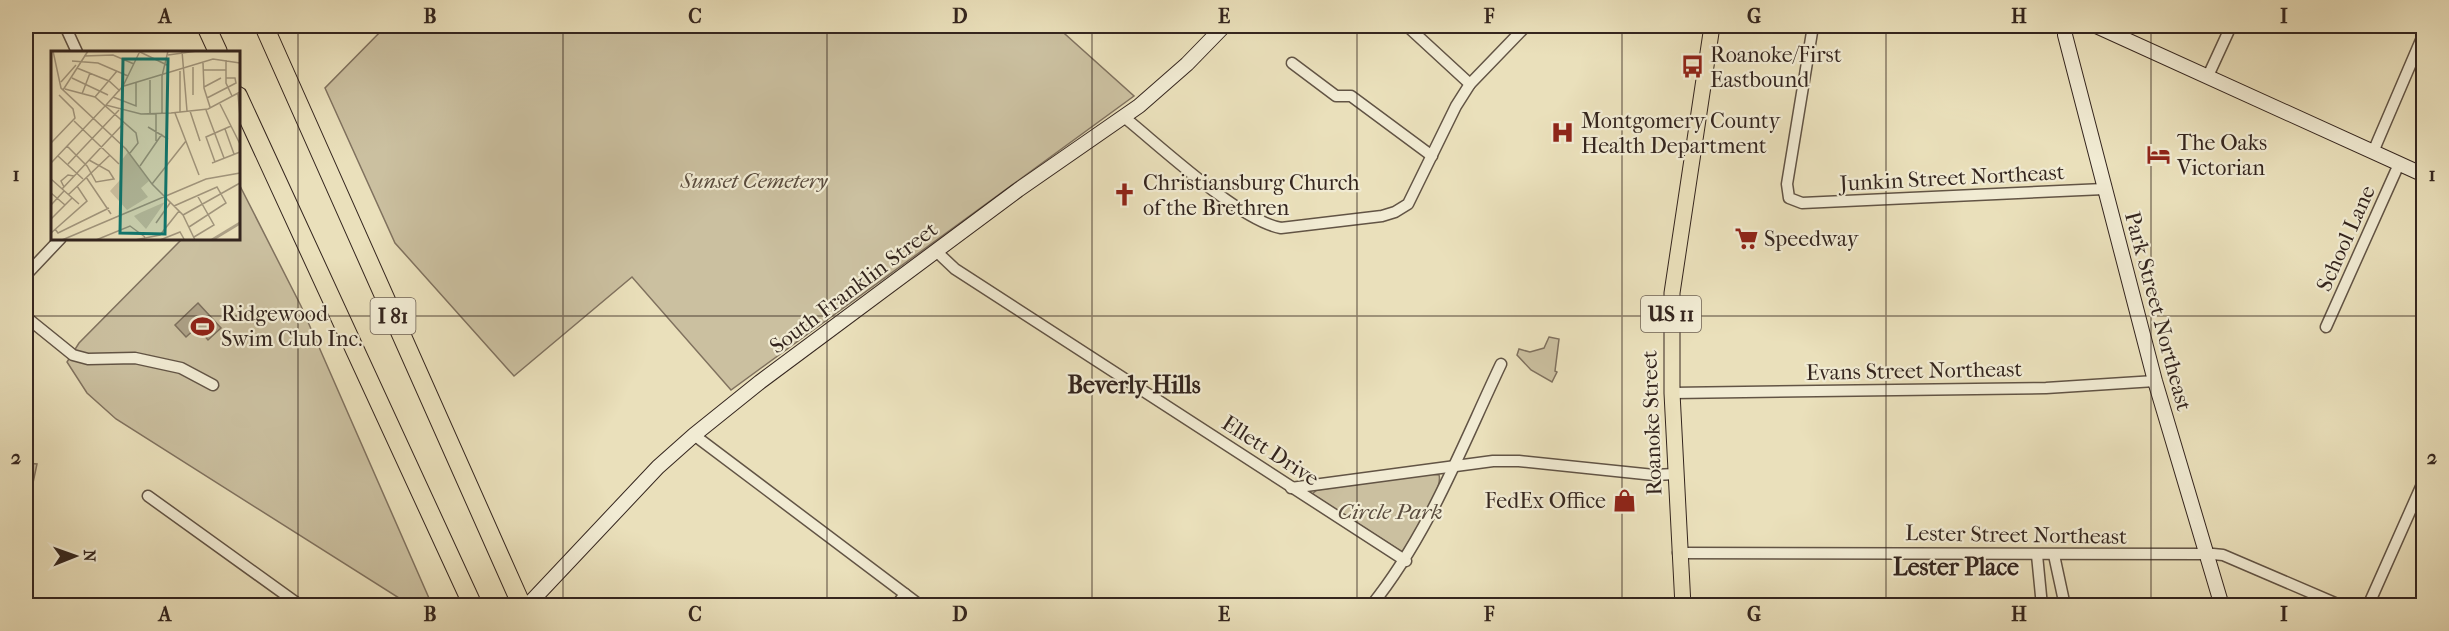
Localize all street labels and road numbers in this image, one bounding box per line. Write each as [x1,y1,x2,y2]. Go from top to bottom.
street label: Junkin Street Northeast [1837,159,2065,197]
street label: School Lane [2311,181,2381,295]
street label: Park Street Northeast [2119,209,2197,414]
street label: South Franklin Street [765,216,943,359]
road number: US 11 [1641,296,1701,332]
road number: I 81 [370,298,416,334]
street label: Roanoke Street [1636,350,1668,496]
street label: Evans Street Northeast [1806,356,2023,386]
street label: Ellett Drive [1217,410,1324,492]
street label: Lester Street Northeast [1905,520,2127,550]

